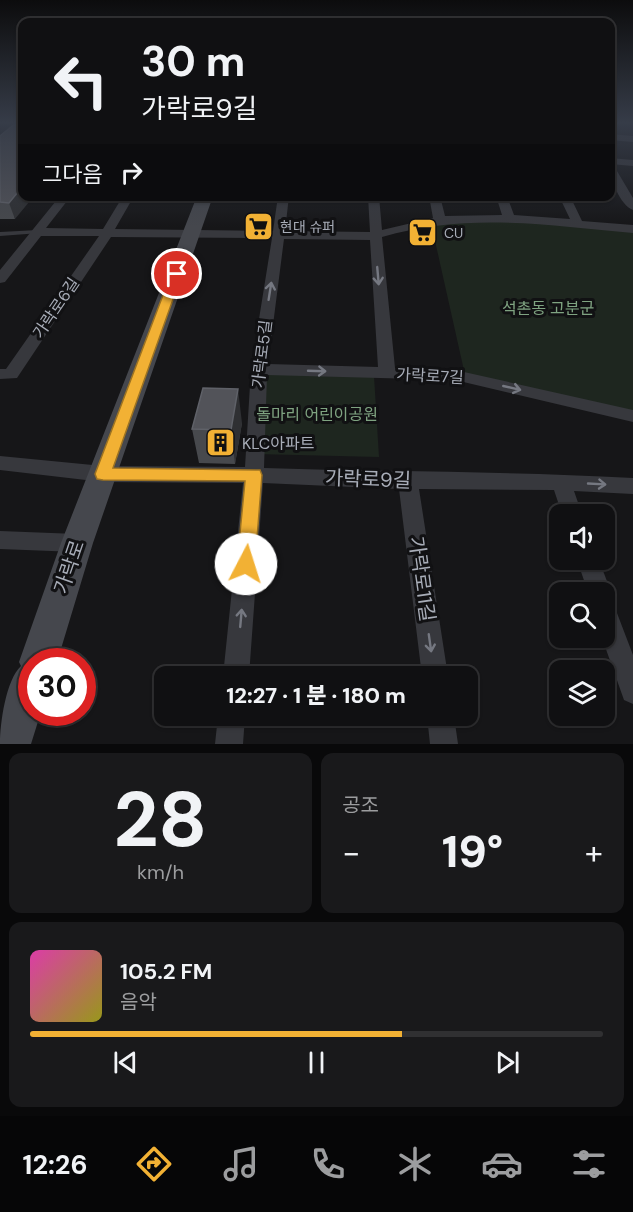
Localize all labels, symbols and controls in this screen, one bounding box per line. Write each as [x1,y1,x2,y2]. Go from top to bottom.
text: 30 m [141,34,245,89]
icon: left [42,42,120,120]
text: 가락로9길 [141,91,257,126]
icon: right [115,156,148,189]
text: 그다음 [42,160,103,189]
supermarket icon: 현대 슈퍼 [243,211,275,243]
supermarket icon: CU [407,217,439,249]
place label: 현대 슈퍼 [280,218,335,236]
place label: CU [444,224,463,242]
pin [151,248,202,299]
icon: arrive [160,257,193,290]
one-way arrow [373,265,384,285]
street label: 가락로6길 [28,274,84,342]
one-way arrow [265,282,276,302]
park label: 석촌동 고분군 [502,298,595,319]
street label: 가락로5길 [247,319,277,389]
street label: 가락로7길 [396,364,464,388]
one-way arrow [307,365,327,377]
one-way arrow [502,383,521,395]
park label: 돌마리 어린이공원 [256,404,378,425]
building icon: KLC아파트 [205,427,237,459]
place label: KLC아파트 [242,433,314,454]
street label: 가락로9길 [324,465,412,493]
one-way arrow [586,478,606,489]
map controls [549,504,615,726]
button: sound [549,504,615,570]
position arrow [214,532,278,596]
street label: 가락로11길 [403,535,441,623]
street label: 가락로 [48,537,90,597]
button: search [549,582,615,648]
one-way arrow [236,609,247,629]
one-way arrow [425,632,436,652]
speed limit sign: 30 [18,648,96,726]
button: layers [549,660,615,726]
text: 12:27 · 1 분 · 180 m [226,681,406,710]
text: 28 [114,769,207,870]
text: 공조 [342,792,379,818]
text: 19° [442,822,503,881]
text: − [342,831,360,874]
text: + [585,831,603,874]
text: km/h [137,859,184,885]
text: 105.2 FM [120,957,212,986]
text: 음악 [120,989,157,1015]
icon: previous [109,1046,142,1079]
icon: pause [300,1046,333,1079]
icon: next [491,1046,524,1079]
icon: directions [133,1143,175,1185]
icon: music [220,1143,262,1185]
icon: phone [307,1143,349,1185]
icon: climate [394,1143,436,1185]
icon: car [481,1143,523,1185]
icon: filters [568,1143,610,1185]
text: 12:26 [23,1147,88,1182]

